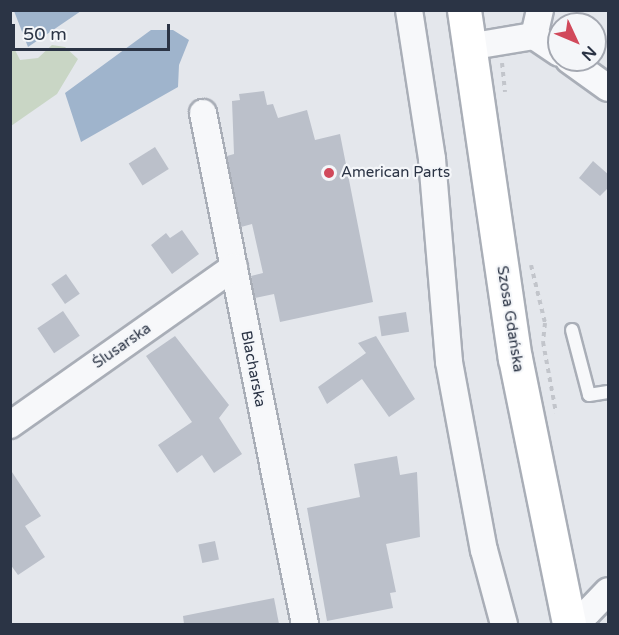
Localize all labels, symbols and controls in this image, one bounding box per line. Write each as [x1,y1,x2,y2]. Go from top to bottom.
scale bar [15,12,172,50]
north arrow [547,12,607,72]
text: 50 m [23,23,67,45]
text: N [577,42,600,65]
place label: American Parts [341,164,450,182]
marker: American Parts [322,166,336,180]
street label: Szosa Gdańska [493,265,527,373]
street label: Ślusarska [89,319,155,373]
street label: Blacharska [237,329,269,409]

